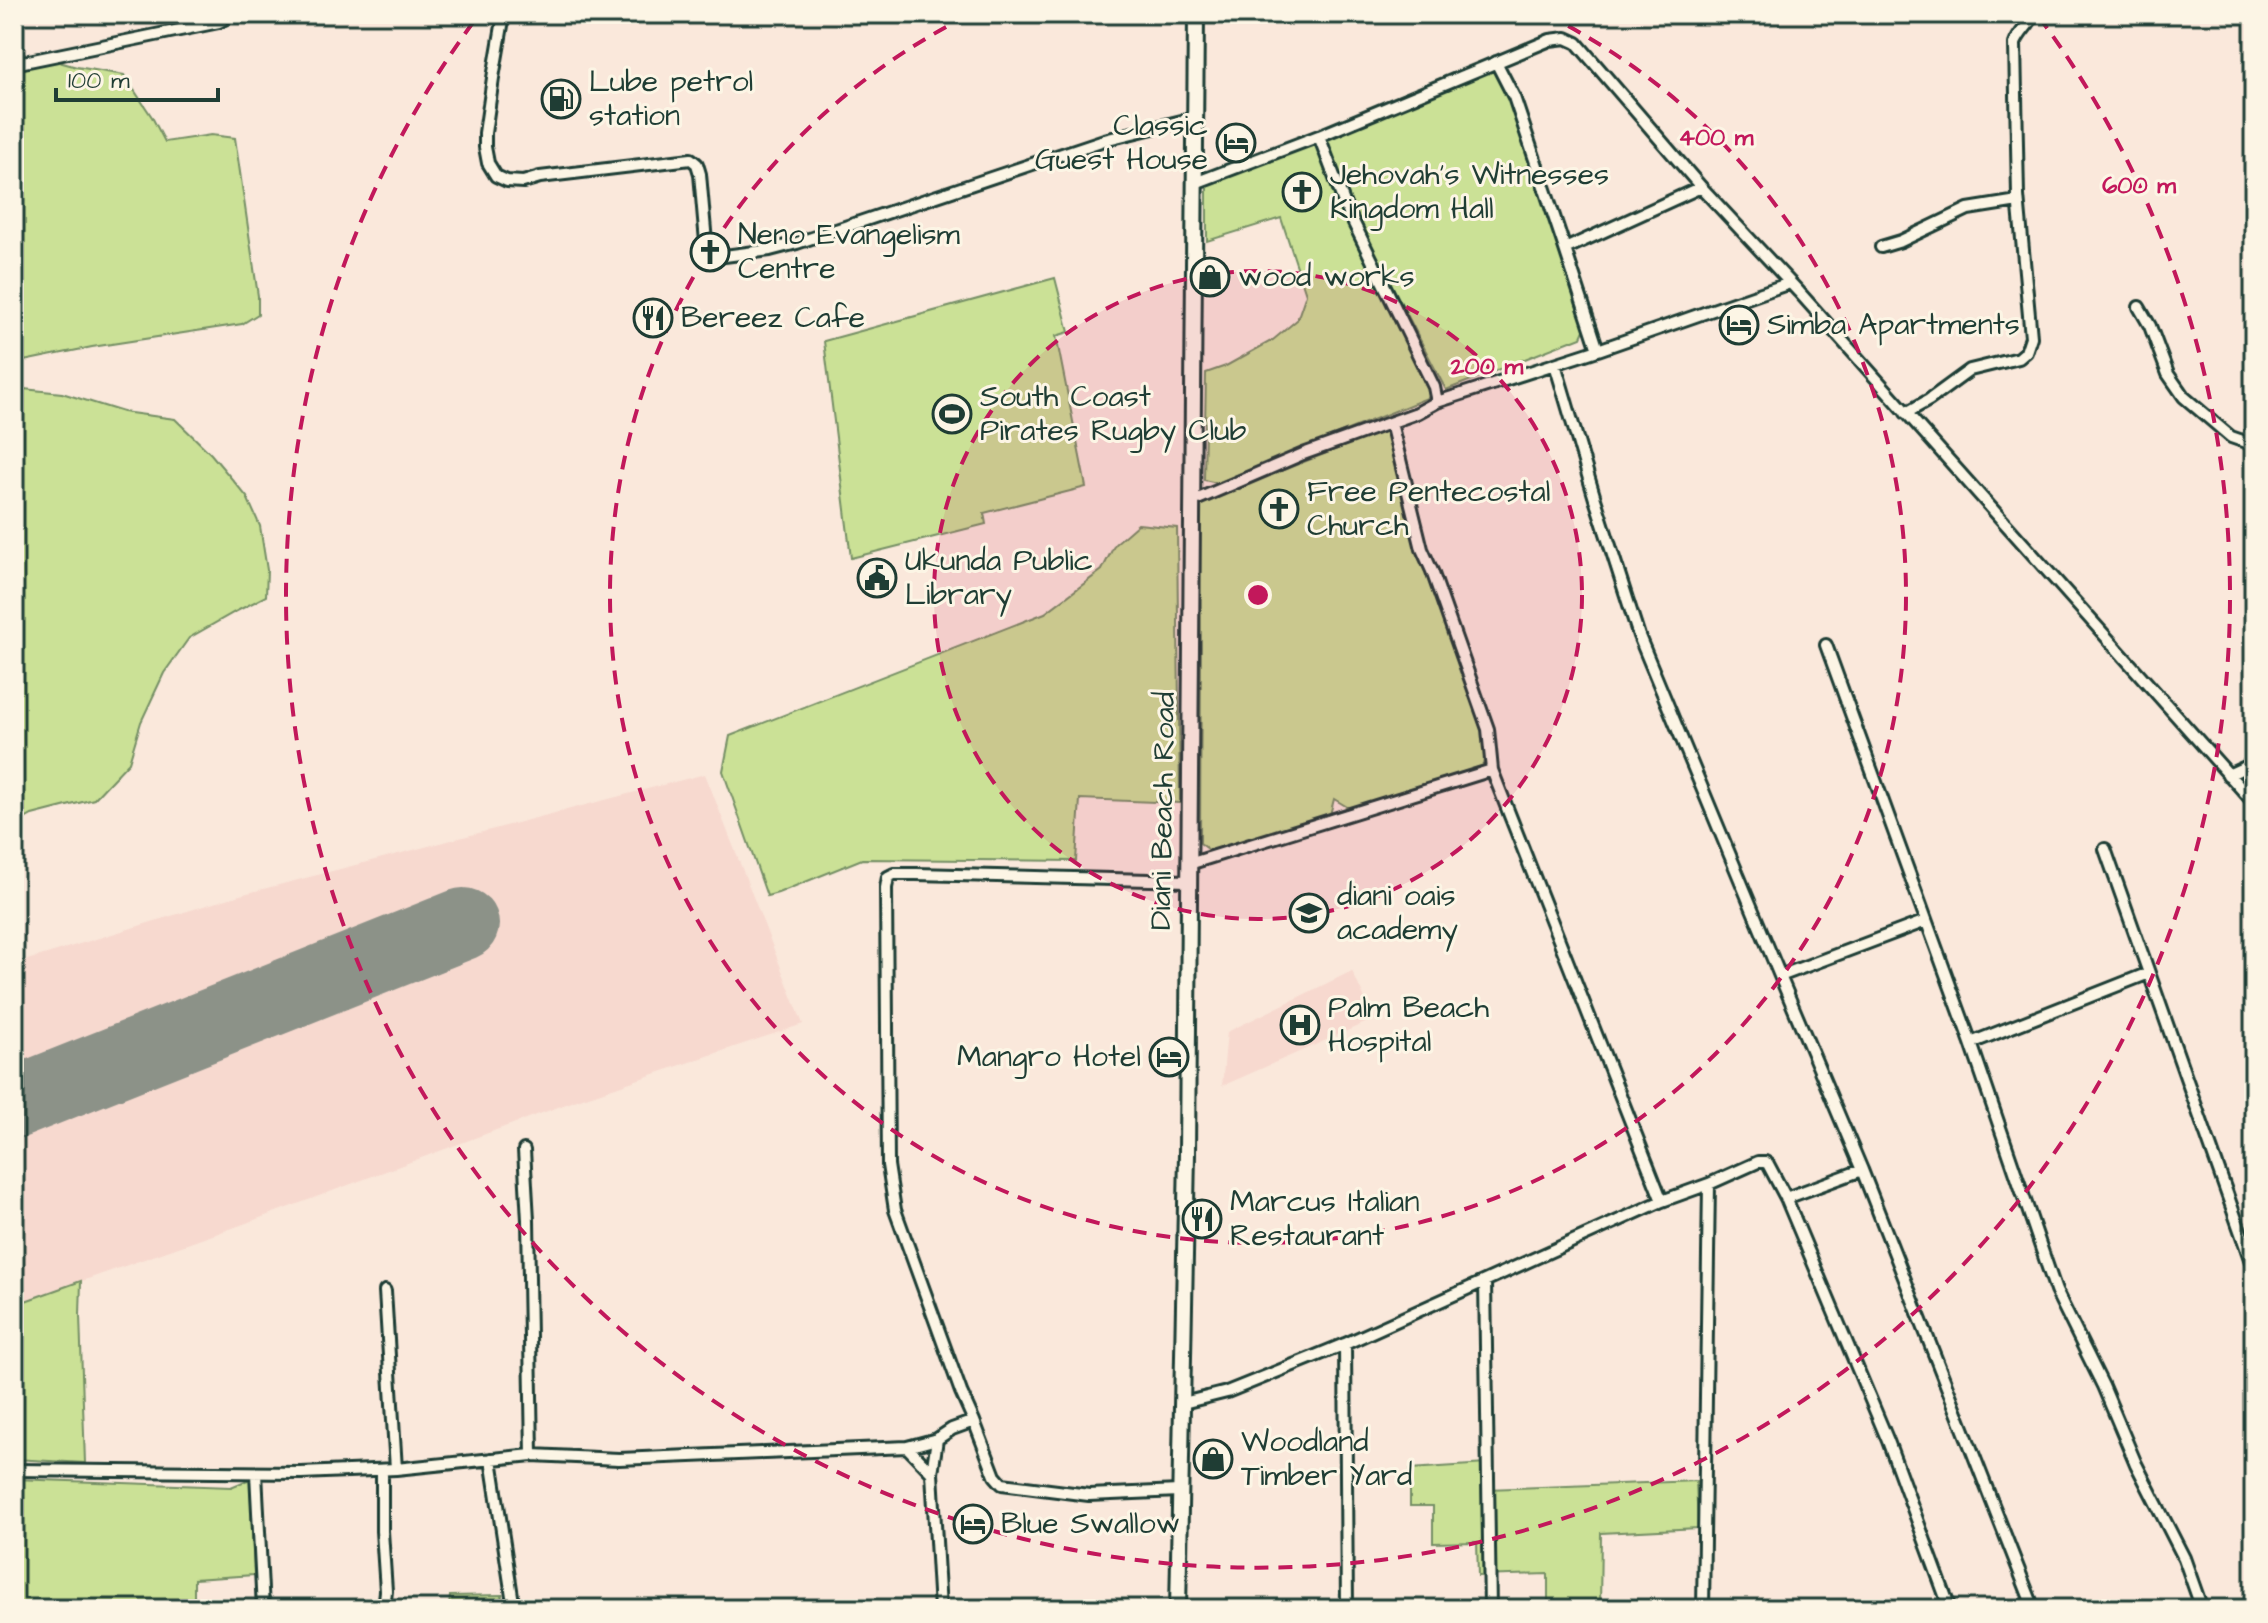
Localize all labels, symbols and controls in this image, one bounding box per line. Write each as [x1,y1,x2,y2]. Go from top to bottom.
scale bar [56,52,218,102]
place label: Lube petrol station [589,61,753,137]
text: 100 m [68,64,130,98]
fuel station icon: Lube petrol station [540,78,582,120]
place label: Classic Guest House [1035,105,1208,181]
text: 400 m [1679,121,1754,155]
hotel icon: Classic Guest House [1215,122,1257,164]
place label: Jehovah's Witnesses Kingdom Hall [1330,154,1609,231]
text: 600 m [2102,169,2176,203]
church icon: Jehovah's Witnesses Kingdom Hall [1281,171,1323,213]
place label: Neno Evangelism Centre [738,214,961,290]
church icon: Neno Evangelism Centre [689,231,731,273]
shop icon: wood works [1189,256,1231,298]
place label: wood works [1238,256,1415,298]
restaurant icon: Bereez Cafe [632,297,674,339]
place label: Bereez Cafe [681,297,865,339]
hotel icon: Simba Apartments [1718,304,1760,346]
place label: Simba Apartments [1767,304,2020,346]
text: 200 m [1450,350,1523,384]
place label: South Coast Pirates Rugby Club [980,376,1247,453]
sports icon: South Coast Pirates Rugby Club [931,393,973,435]
place label: Free Pentecostal Church [1307,471,1551,547]
church icon: Free Pentecostal Church [1258,488,1300,530]
place label: Ukunda Public Library [905,540,1093,617]
public building icon: Ukunda Public Library [856,557,898,599]
centre of rings [1244,581,1272,609]
street label: Diani Beach Road [1140,691,1186,931]
place label: diani oais academy [1337,875,1458,952]
school or university icon: diani oais academy [1288,892,1330,934]
place label: Palm Beach Hospital [1328,987,1489,1063]
hospital icon: Palm Beach Hospital [1279,1004,1321,1046]
place label: Mangro Hotel [957,1036,1141,1079]
hotel icon: Mangro Hotel [1148,1036,1190,1078]
place label: Marcus Italian Restaurant [1230,1181,1419,1257]
restaurant icon: Marcus Italian Restaurant [1181,1198,1223,1240]
place label: Woodland Timber Yard [1241,1421,1412,1497]
shop icon: Woodland Timber Yard [1192,1438,1234,1480]
hotel icon: Blue Swallow [952,1503,994,1545]
place label: Blue Swallow [1001,1503,1180,1545]

